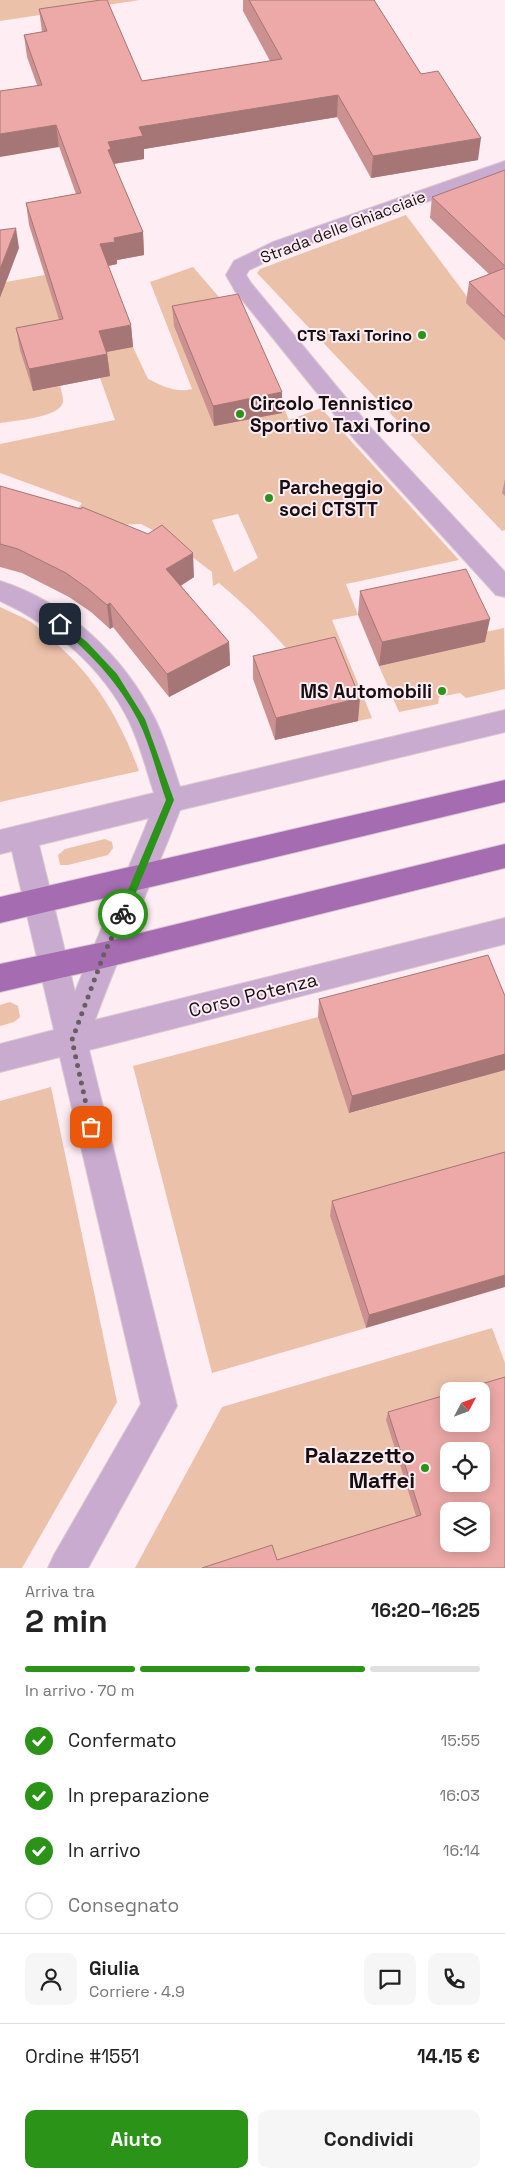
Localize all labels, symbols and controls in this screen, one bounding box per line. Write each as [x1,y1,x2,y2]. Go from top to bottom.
street label: Strada delle Ghiacciaie [257,186,429,268]
place label: CTS Taxi Torino [297,325,412,346]
marker: CTS Taxi Torino [416,329,428,341]
place label: Circolo Tennistico Sportivo Taxi Torino [250,391,431,438]
marker: Circolo Tennistico Sportivo Taxi Torino [234,408,246,420]
place label: Parcheggio soci CTSTT [279,475,383,522]
marker: Parcheggio soci CTSTT [263,492,275,504]
pin [39,603,81,645]
icon: home [46,610,74,638]
place label: MS Automobili [300,679,432,704]
marker: MS Automobili [436,685,448,697]
courier [98,889,148,939]
icon: bike [109,900,137,928]
street label: Corso Potenza [186,967,320,1023]
pin [70,1106,112,1148]
icon: bag [77,1113,105,1141]
north arrow [440,1382,490,1432]
map controls [440,1382,490,1552]
place label: Palazzetto Maffei [305,1441,415,1494]
button: locate [440,1442,490,1492]
marker: Palazzetto Maffei [419,1462,431,1474]
button: layers [440,1502,490,1552]
text: Arriva tra [25,1581,95,1602]
text: 16:20–16:25 [371,1598,480,1623]
text: 2 min [25,1601,108,1641]
text: In arrivo · 70 m [25,1680,134,1701]
icon: check [25,1727,53,1755]
text: Confermato [68,1728,176,1753]
text: 15:55 [441,1730,480,1751]
icon: check [25,1782,53,1810]
text: In preparazione [68,1783,210,1808]
text: 16:03 [440,1785,480,1806]
icon: check [25,1837,53,1865]
text: In arrivo [68,1838,141,1863]
text: 16:14 [443,1840,480,1861]
text: Consegnato [68,1893,179,1918]
button: person [25,1953,77,2005]
button: chat [364,1953,416,2005]
button: phone [428,1953,480,2005]
text: Giulia [89,1956,139,1981]
text: Corriere · 4.9 [89,1981,185,2002]
text: Ordine #1551 [25,2044,140,2069]
text: 14.15 € [417,2044,480,2069]
button: Aiuto [25,2110,248,2168]
button: Condividi [258,2110,480,2168]

